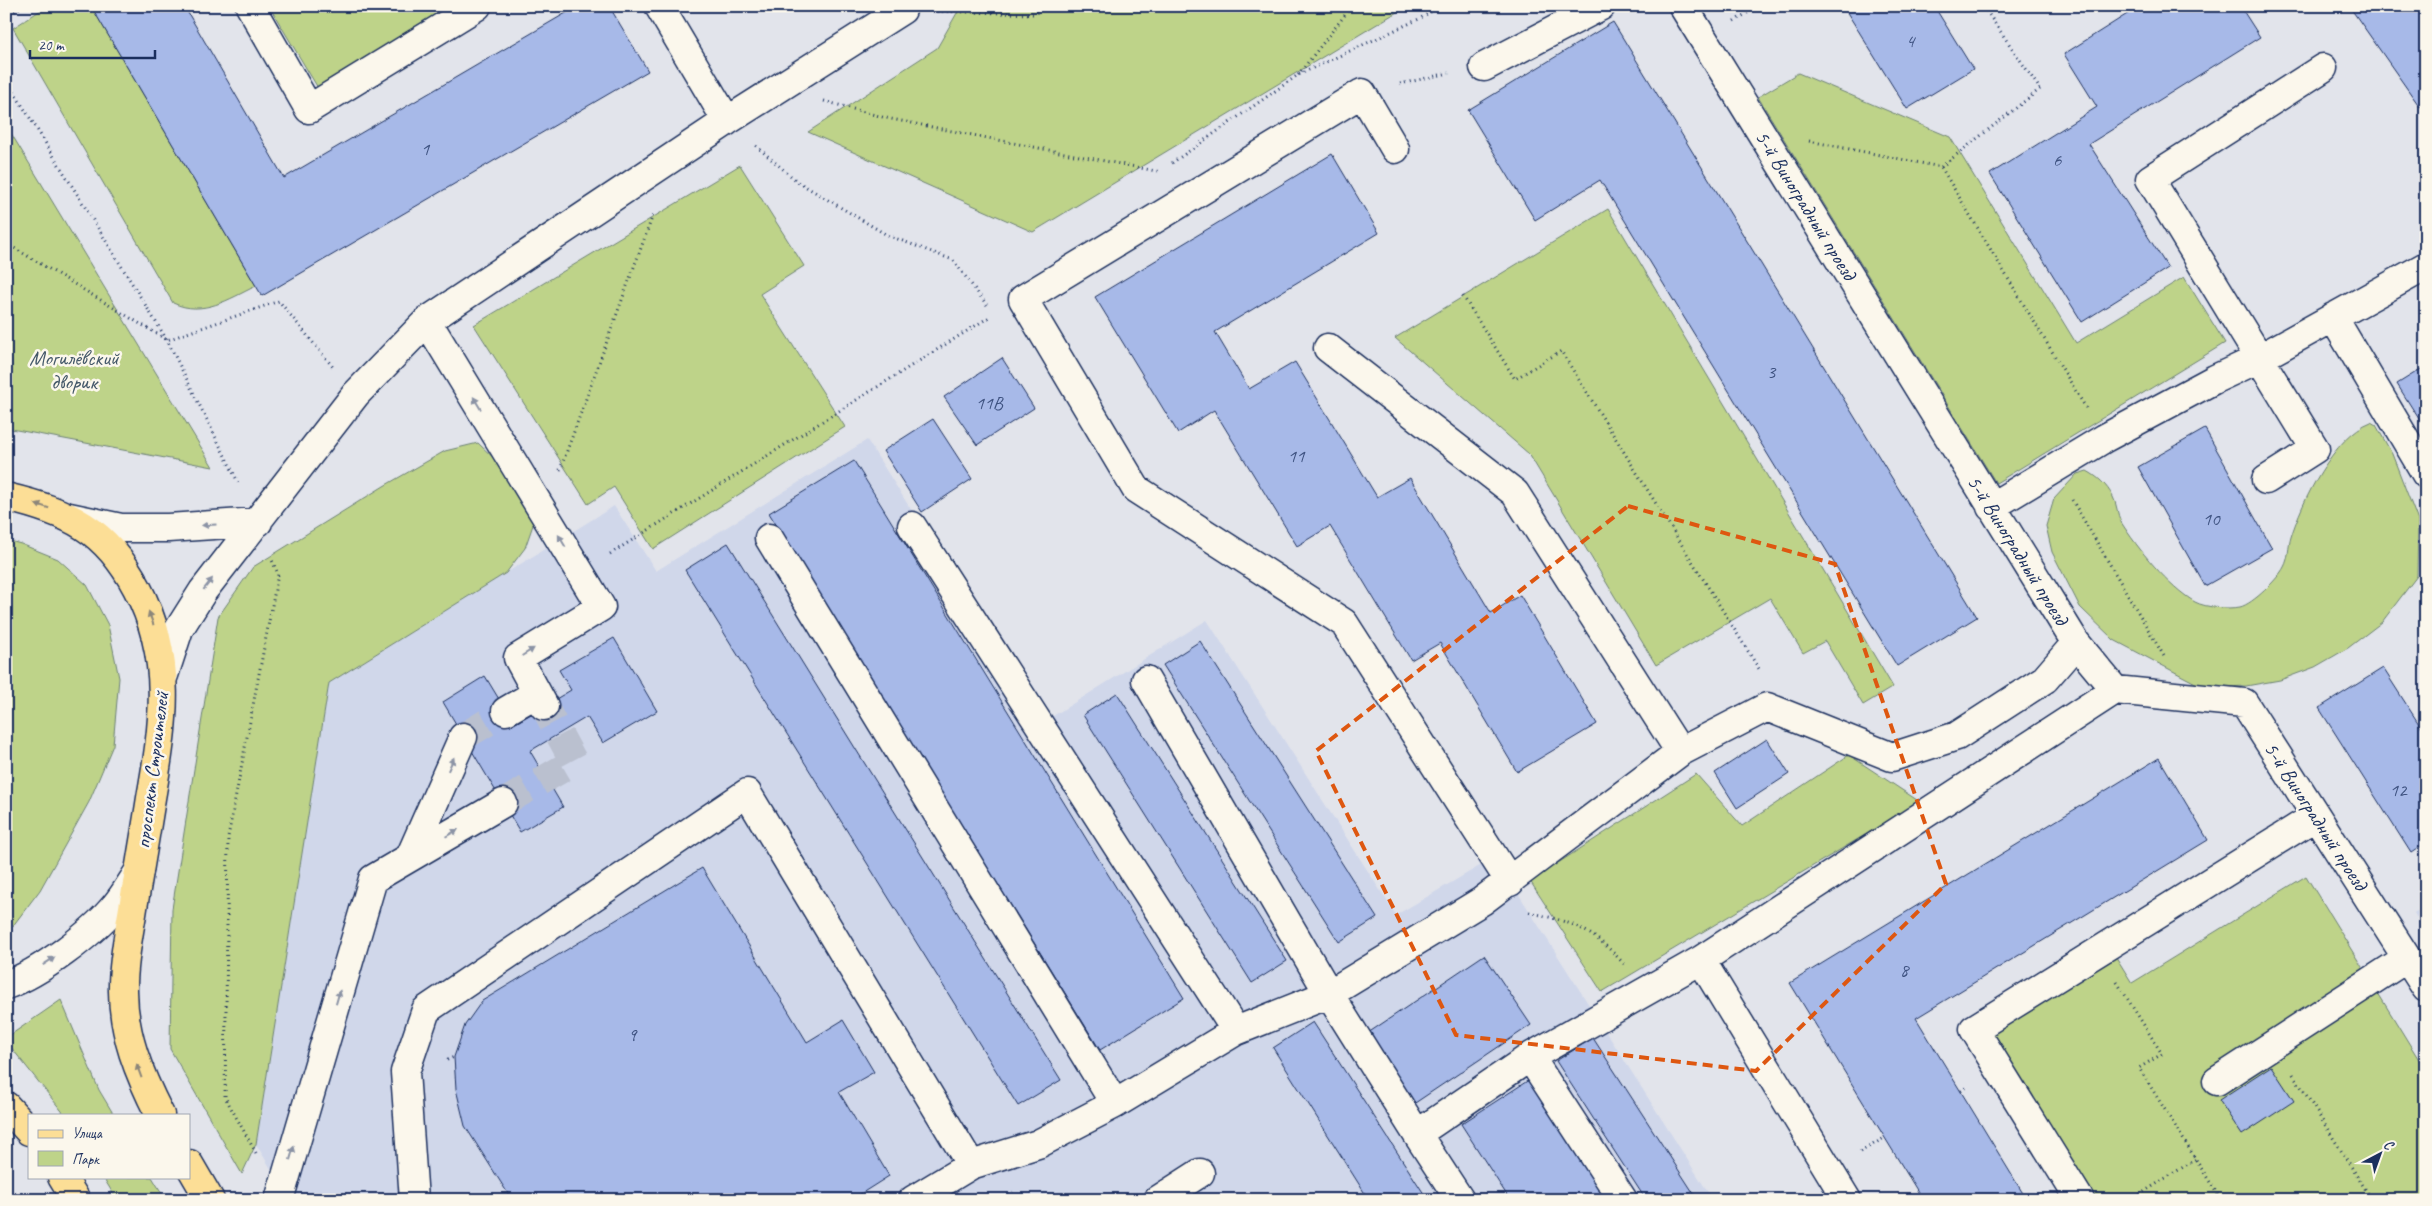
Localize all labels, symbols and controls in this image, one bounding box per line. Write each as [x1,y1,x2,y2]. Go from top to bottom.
scale bar [30,28,155,60]
house number: 4 [1906,29,1917,53]
text: 20 m [38,36,65,55]
street label: 5-й Виноградный проезд [1750,125,1864,287]
house number: 1 [421,137,431,161]
house number: 6 [2053,148,2063,172]
park label: Могилёвский дворик [29,345,120,395]
house number: 3 [1767,360,1777,384]
house number: 11В [976,391,1004,415]
one-way arrow [473,396,482,409]
house number: 11 [1287,444,1306,468]
street label: 5-й Виноградный проезд [1962,470,2076,632]
one-way arrow [34,502,49,510]
house number: 10 [2202,507,2221,531]
one-way arrow [201,522,217,530]
one-way arrow [558,535,567,548]
one-way arrow [202,578,213,591]
one-way arrow [147,610,155,625]
one-way arrow [521,647,535,657]
street label: проспект Строителей [129,689,175,850]
street label: 5-й Виноградный проезд [2258,737,2375,897]
one-way arrow [448,757,456,771]
house number: 12 [2389,778,2408,802]
one-way arrow [445,828,458,837]
one-way arrow [42,956,55,966]
house number: 8 [1900,958,1911,982]
one-way arrow [334,989,342,1005]
house number: 9 [628,1023,638,1047]
one-way arrow [135,1063,143,1078]
legend [28,1114,190,1178]
text: Улица [72,1124,103,1143]
north arrow [2354,1128,2404,1178]
text: С [2380,1136,2398,1155]
one-way arrow [289,1145,297,1160]
text: Парк [72,1150,100,1169]

